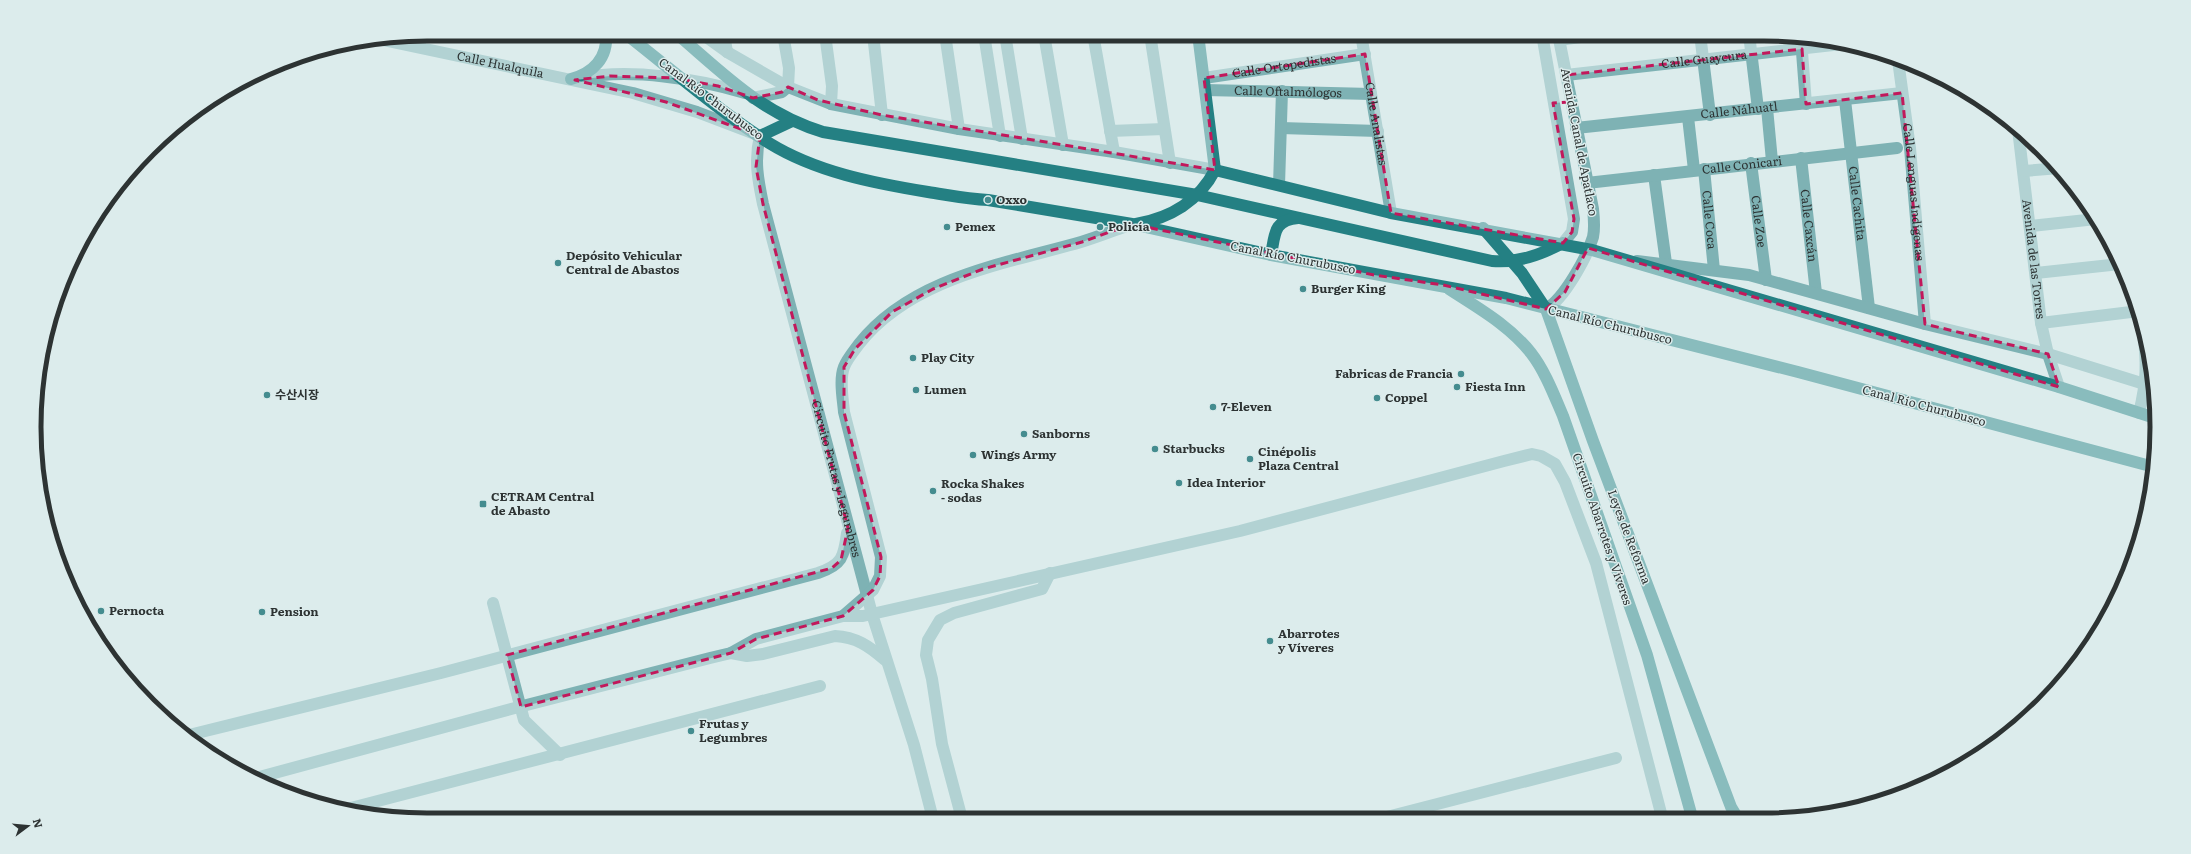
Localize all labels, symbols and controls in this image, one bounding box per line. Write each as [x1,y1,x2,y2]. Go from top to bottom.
street label: Calle Guaycura [1660,45,1748,72]
street label: Calle Hualquila [455,46,546,82]
street label: Calle Ortopedistas [1231,48,1338,82]
street label: Canal Río Churubusco [655,53,768,144]
street label: Avenida Canal de Apatlaco [1557,66,1603,217]
street label: Calle Oftalmólogos [1234,81,1343,101]
street label: Calle Analistas [1361,81,1393,167]
street label: Calle Náhuatl [1699,96,1778,123]
street label: Calle Lenguas Indígenas [1899,122,1930,262]
street label: Calle Conicari [1701,151,1783,178]
street label: Calle Cachita [1845,165,1871,242]
street label: Calle Caxcán [1797,188,1822,263]
street label: Calle Coca [1698,189,1722,251]
place label: Oxxo [996,190,1028,208]
street label: Calle Zoe [1747,194,1772,249]
marker: Oxxo [983,195,993,205]
street label: Avenida de las Torres [2018,198,2051,321]
place label: Pemex [955,217,996,235]
place label: Policía [1108,217,1150,235]
marker: Pemex [942,222,952,232]
marker: Policía [1095,222,1105,232]
street label: Canal Río Churubusco [1229,236,1357,278]
place label: Depósito Vehicular Central de Abastos [566,246,682,278]
marker: Depósito Vehicular Central de Abastos [553,258,563,268]
place label: Burger King [1311,279,1386,297]
marker: Burger King [1298,284,1308,294]
street label: Canal Río Churubusco [1546,300,1674,348]
place label: Play City [921,348,975,366]
marker: Play City [908,353,918,363]
place label: Fabricas de Francia [1335,364,1453,382]
marker: Fabricas de Francia [1456,369,1466,379]
place label: Fiesta Inn [1465,377,1526,395]
place label: Lumen [924,380,967,398]
street label: Canal Río Churubusco [1860,380,1988,430]
marker: Fiesta Inn [1452,382,1462,392]
place label: 수산시장 [275,385,319,403]
marker: Lumen [911,385,921,395]
place label: Coppel [1385,388,1428,406]
marker: 수산시장 [262,390,272,400]
marker: Coppel [1372,393,1382,403]
place label: 7-Eleven [1221,397,1273,415]
street label: Circuito Frutas y Legumbres [808,398,867,560]
marker: 7-Eleven [1208,402,1218,412]
place label: Sanborns [1032,424,1090,442]
marker: Sanborns [1019,429,1029,439]
place label: Starbucks [1163,439,1225,457]
place label: Cinépolis Plaza Central [1258,442,1339,474]
marker: Starbucks [1150,444,1160,454]
place label: Wings Army [981,445,1057,463]
marker: Wings Army [968,450,978,460]
street label: Circuito Abarrotes y Víveres [1568,450,1638,608]
marker: Cinépolis Plaza Central [1245,454,1255,464]
place label: Idea Interior [1187,473,1266,491]
place label: Rocka Shakes - sodas [941,474,1024,506]
marker: Idea Interior [1174,478,1184,488]
marker: Rocka Shakes - sodas [928,486,938,496]
place label: CETRAM Central de Abasto [491,487,595,519]
street label: Leyes de Reforma [1604,487,1656,587]
marker: CETRAM Central de Abasto [478,499,488,509]
place label: Pernocta [109,601,164,619]
place label: Pension [270,602,319,620]
marker: Pernocta [96,606,106,616]
marker: Pension [257,607,267,617]
place label: Abarrotes y Víveres [1278,624,1340,656]
marker: Abarrotes y Víveres [1265,636,1275,646]
place label: Frutas y Legumbres [699,714,767,746]
marker: Frutas y Legumbres [686,726,696,736]
north arrow [8,806,48,846]
text: N [30,816,48,830]

